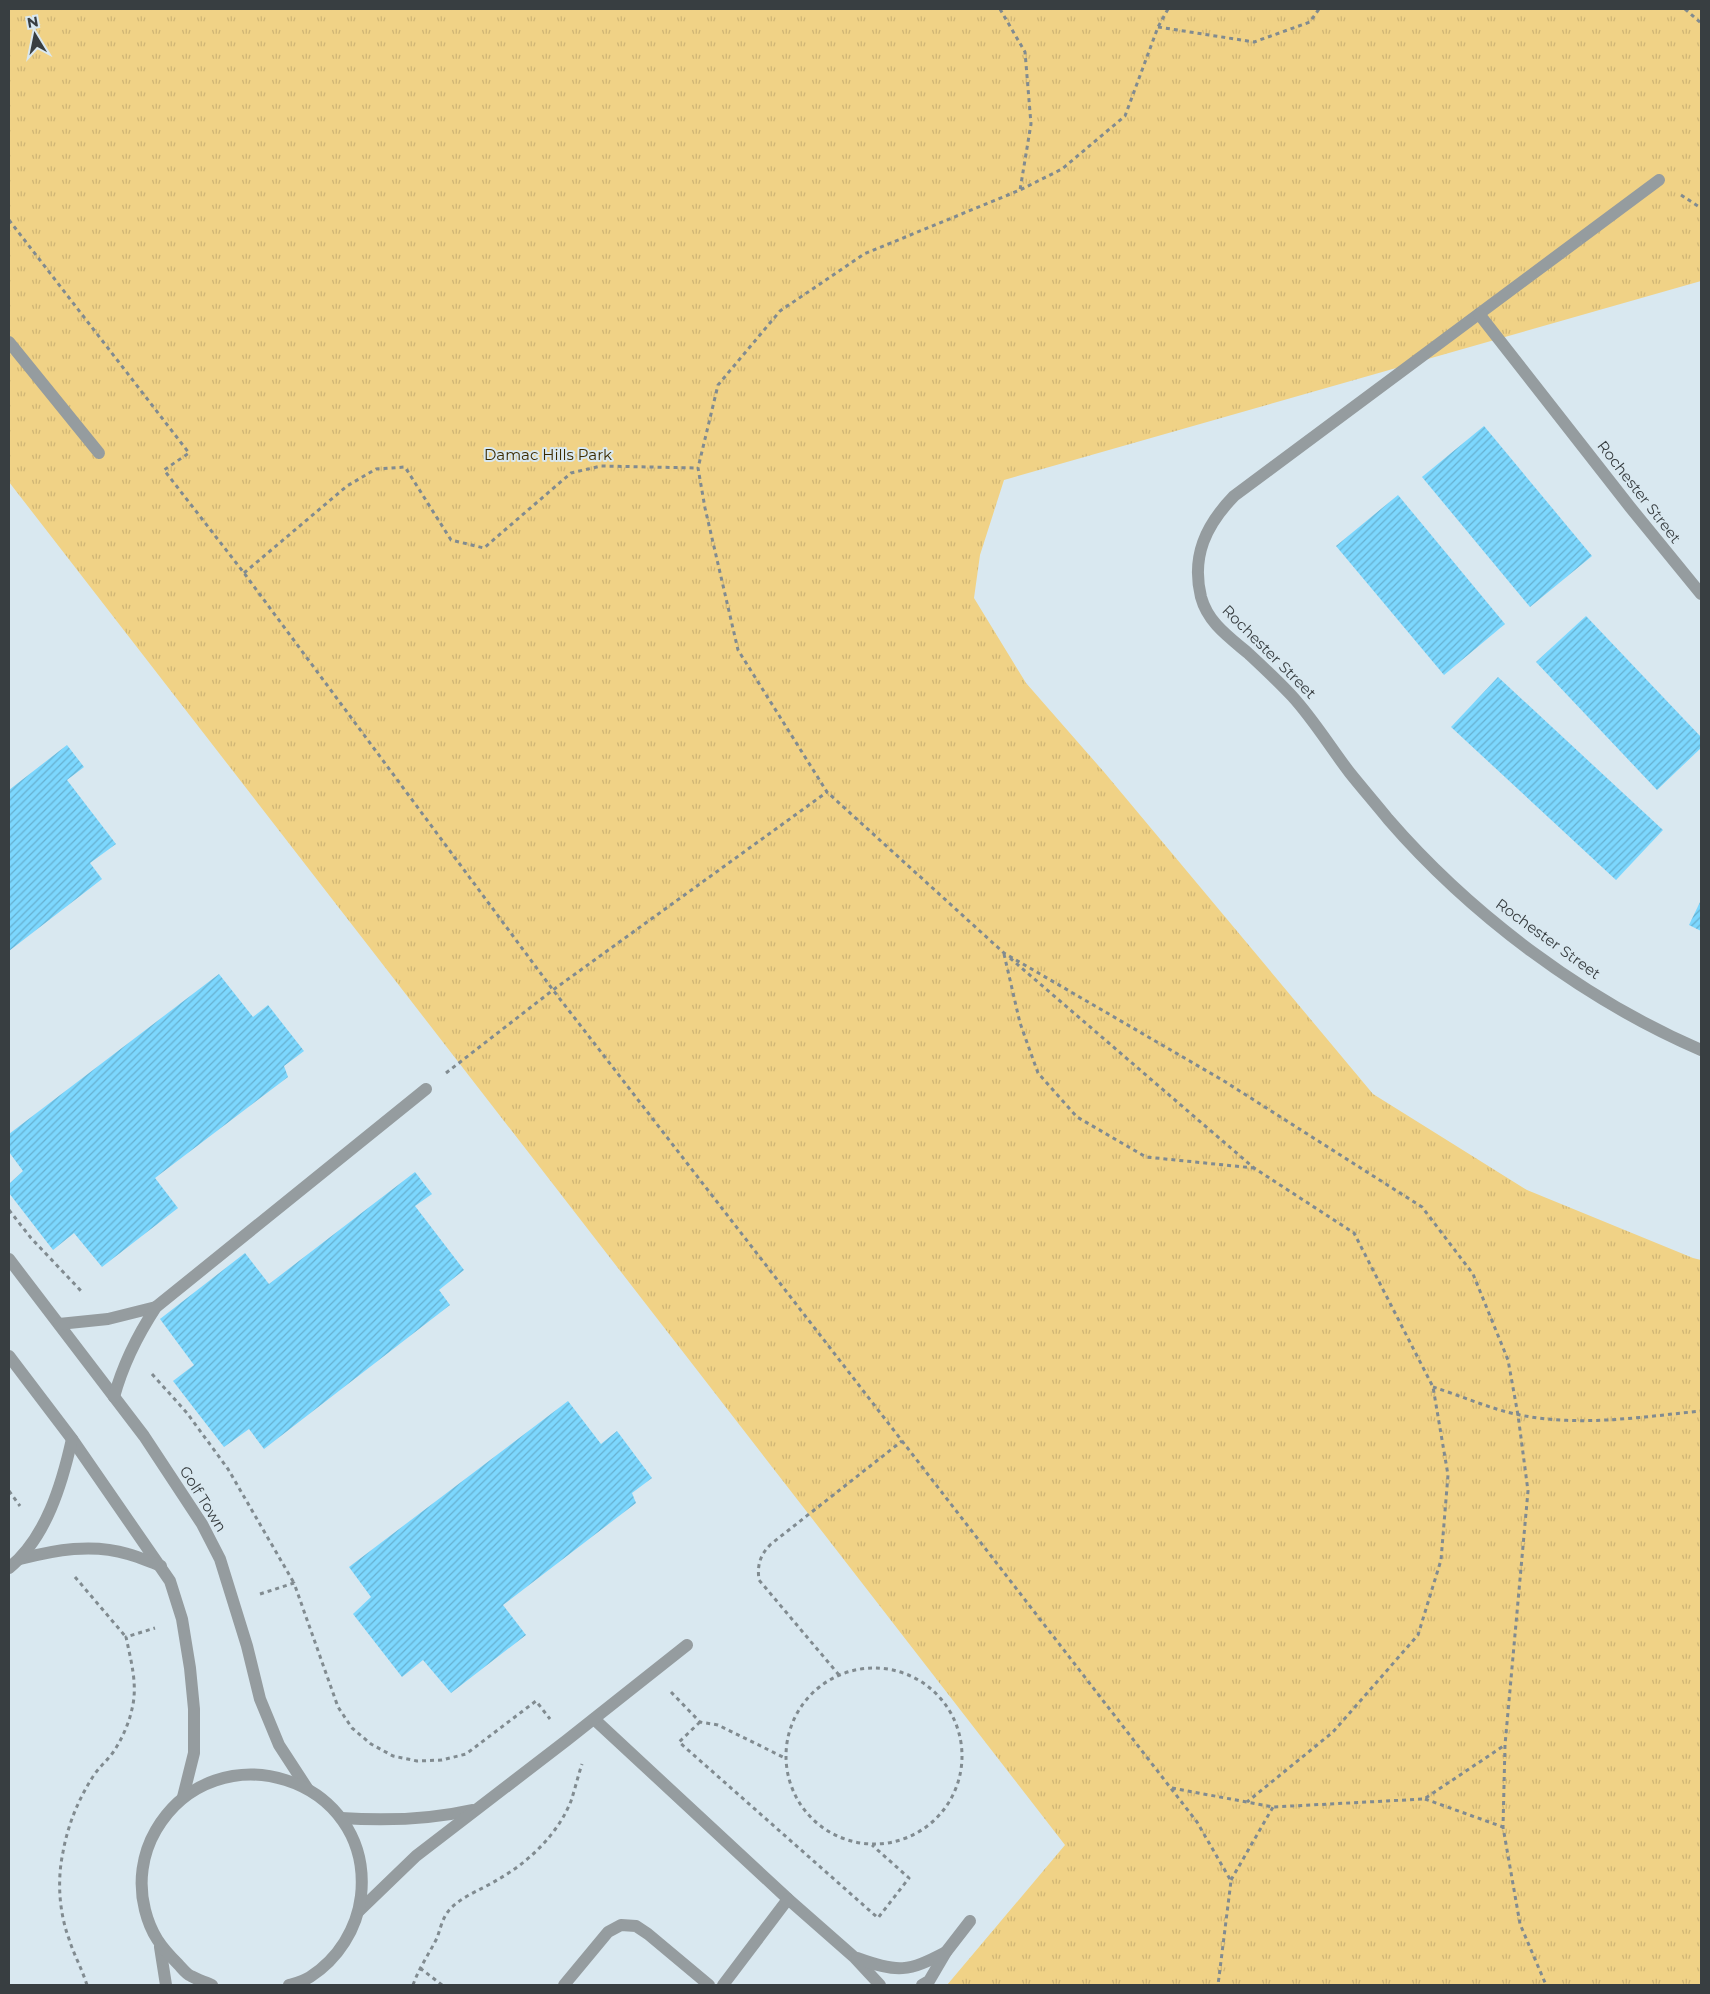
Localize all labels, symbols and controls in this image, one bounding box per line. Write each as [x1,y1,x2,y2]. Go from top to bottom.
north arrow [10,10,60,60]
text: N [26,12,40,32]
street label: Rochester Street [1593,436,1685,547]
park label: Damac Hills Park [484,445,612,464]
street label: Rochester Street [1218,601,1320,703]
street label: Rochester Street [1492,894,1605,983]
street label: Golf Town [176,1462,231,1535]

